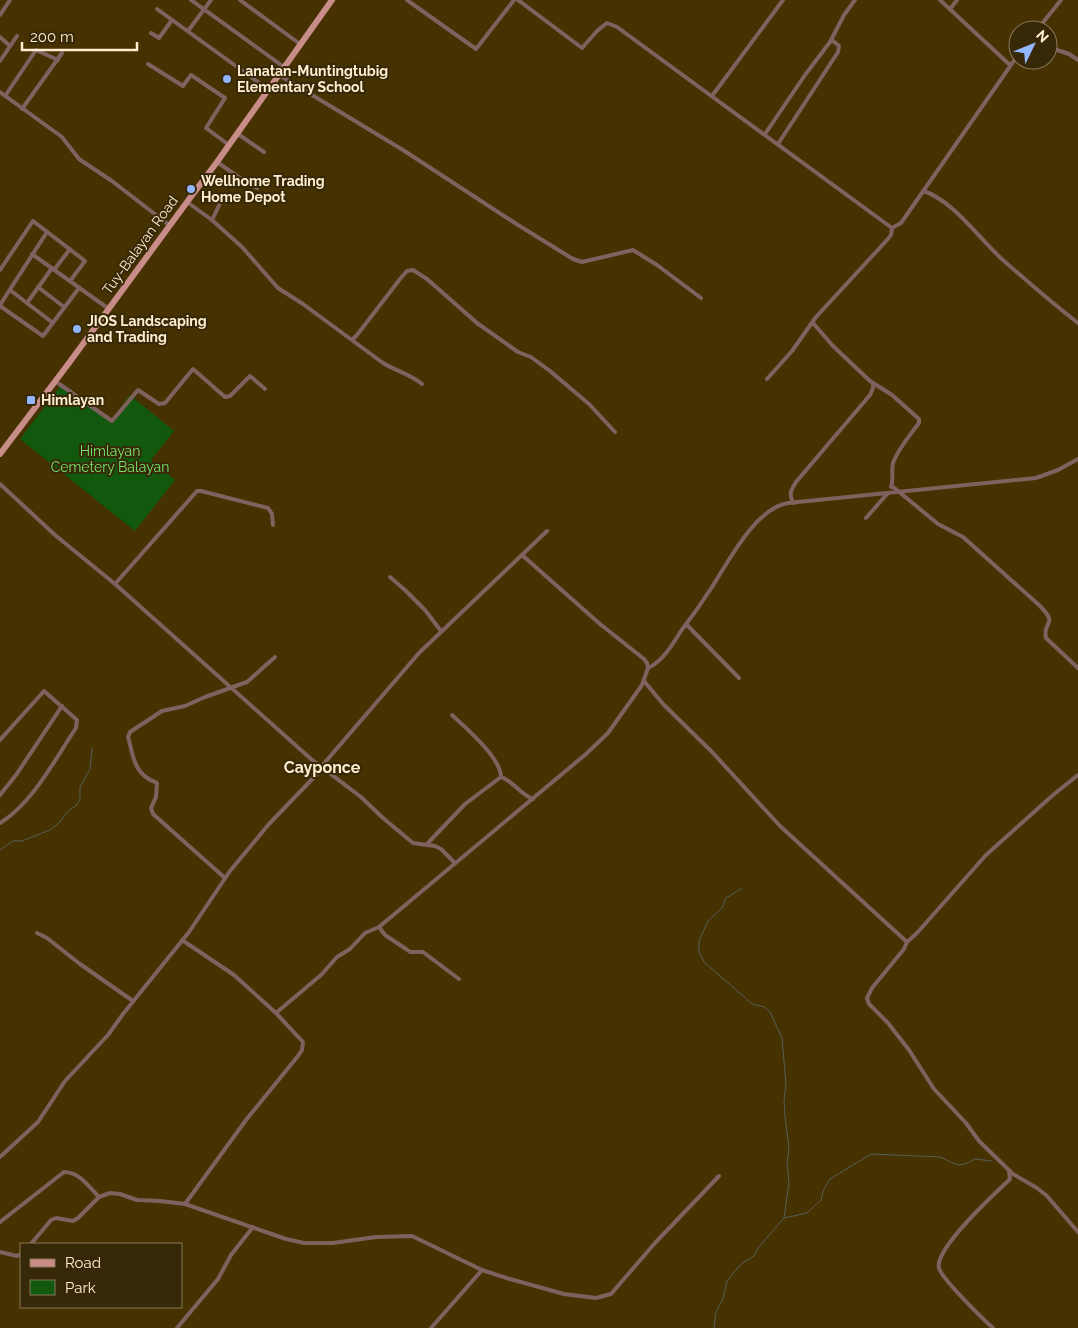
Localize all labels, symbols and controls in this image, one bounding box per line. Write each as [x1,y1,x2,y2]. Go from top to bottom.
scale bar [22,20,138,52]
north arrow [1008,20,1058,70]
text: N [1033,27,1052,45]
text: 200 m [30,28,74,46]
place label: Lanatan-Muntingtubig Elementary School [237,63,388,95]
marker: Lanatan-Muntingtubig Elementary School [221,73,233,85]
place label: Wellhome Trading Home Depot [201,173,325,205]
marker: Wellhome Trading Home Depot [185,183,197,195]
street label: Tuy-Balayan Road [99,193,181,297]
place label: JIOS Landscaping and Trading [87,313,207,345]
marker: JIOS Landscaping and Trading [71,323,83,335]
place label: Himlayan [41,392,104,408]
marker: Himlayan [25,394,37,406]
park label: Himlayan Cemetery Balayan [51,443,169,475]
district label: Cayponce [284,758,361,777]
legend [20,1243,182,1308]
text: Road [65,1254,101,1272]
text: Park [65,1279,96,1297]

